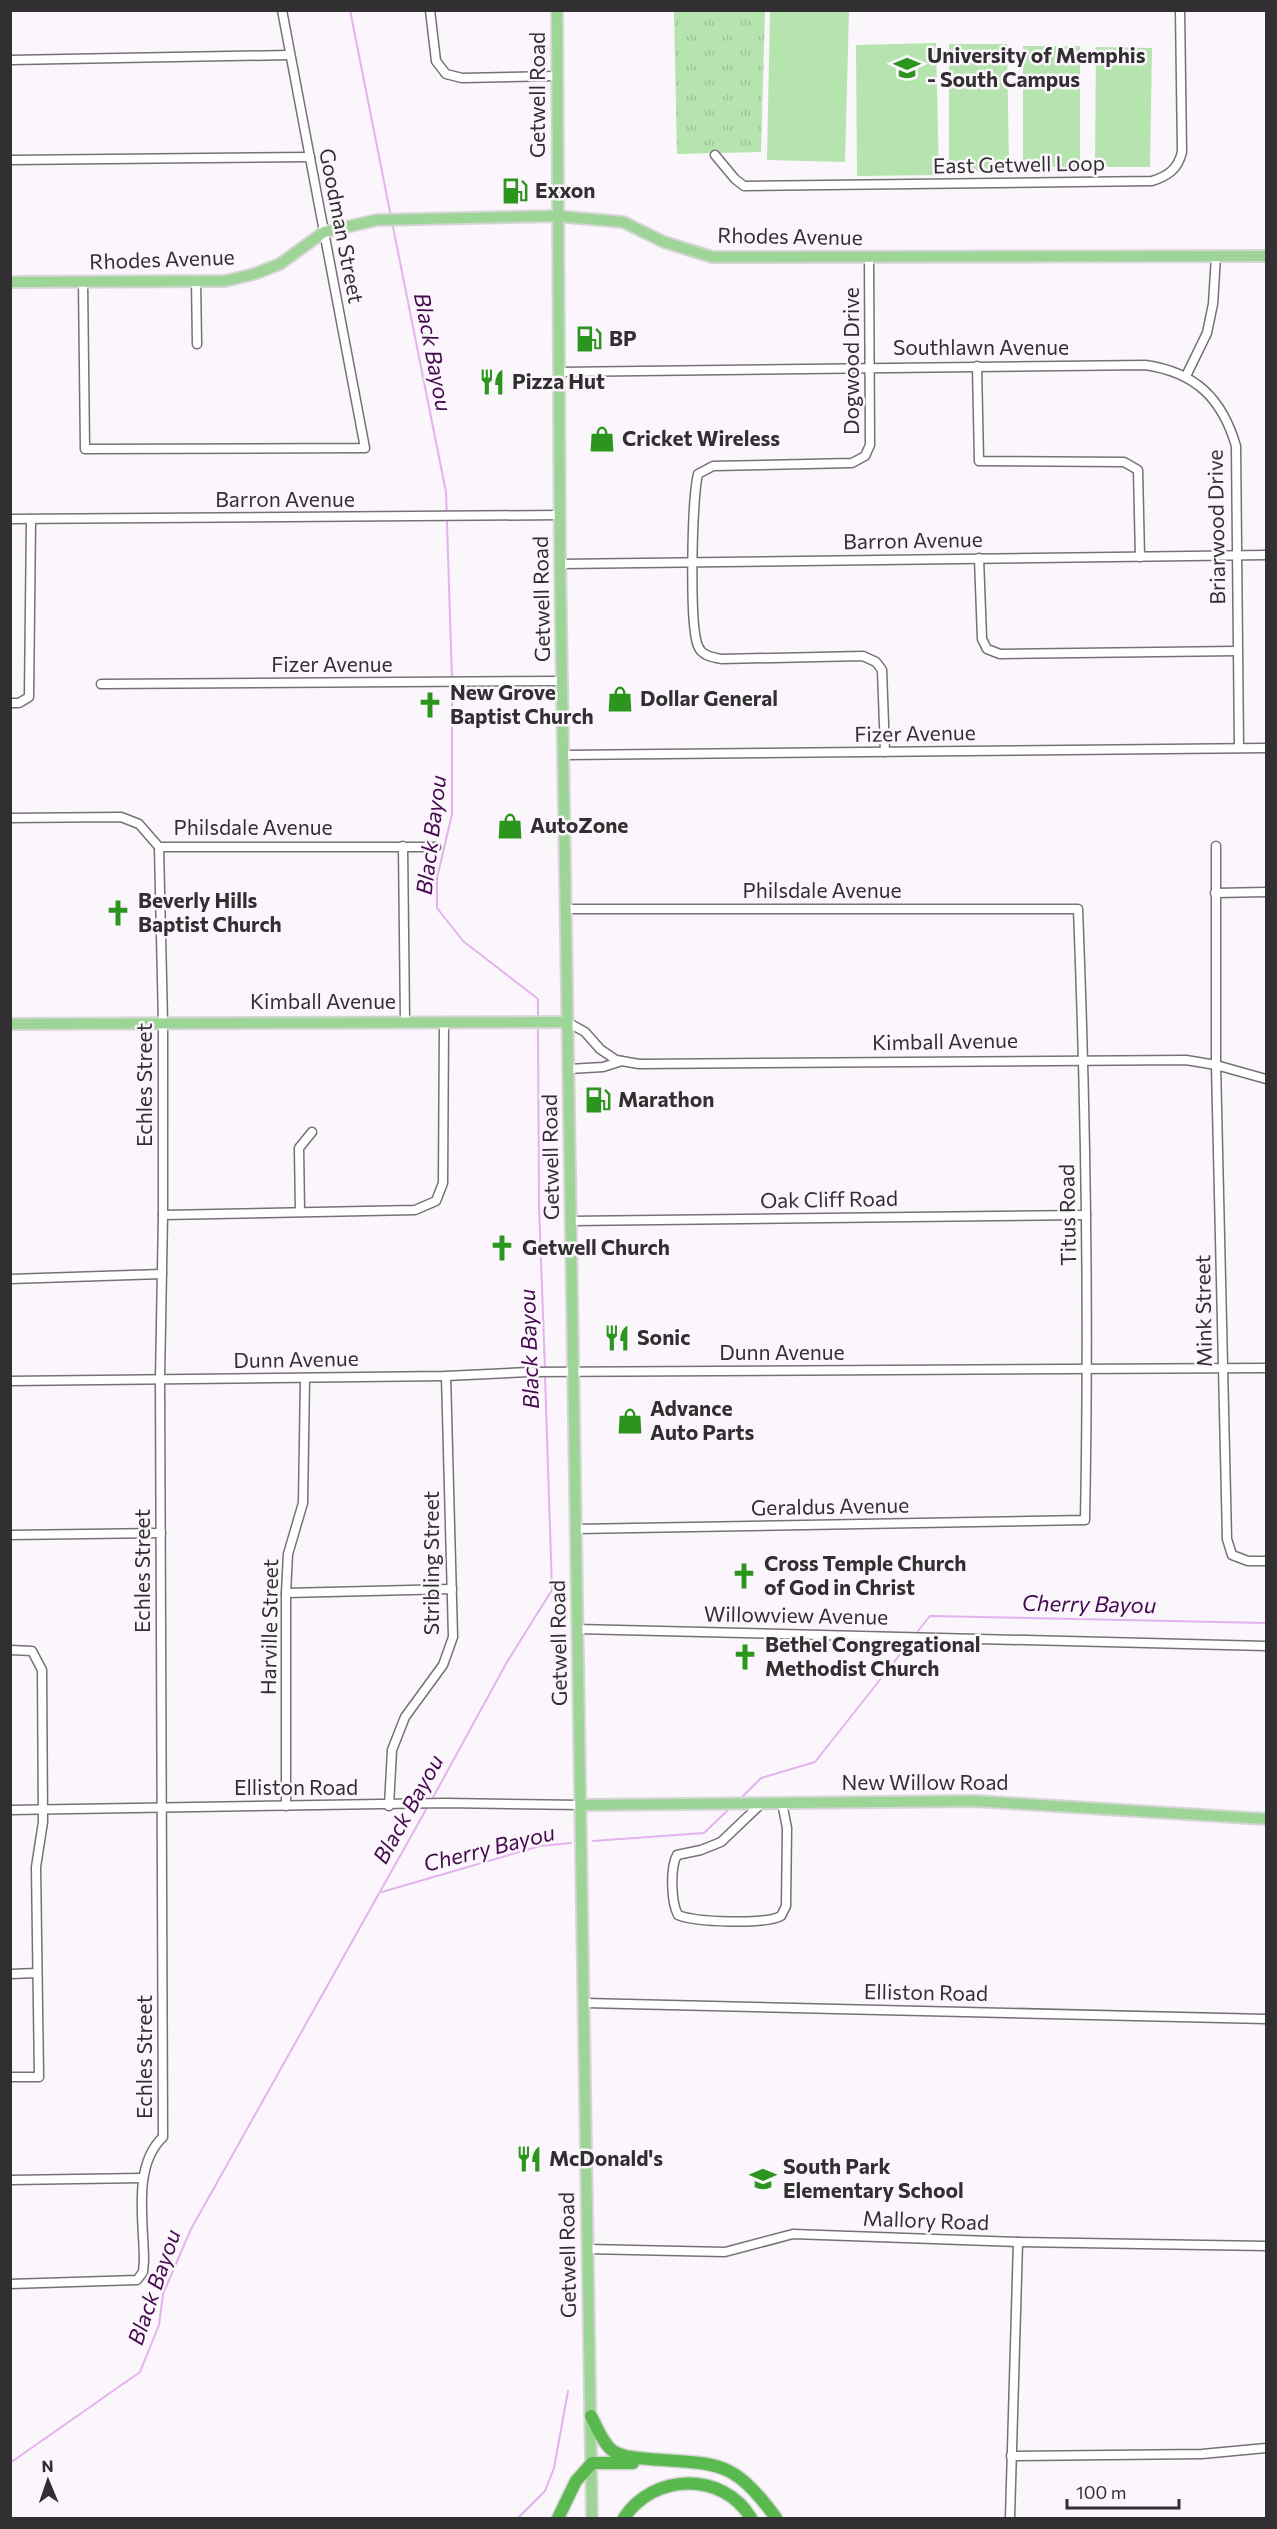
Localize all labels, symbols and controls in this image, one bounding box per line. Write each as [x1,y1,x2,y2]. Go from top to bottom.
street label: Getwell Road [524,32,549,158]
place label: University of Memphis - South Campus [927,42,1146,91]
school or university icon: University of Memphis - South Campus [892,53,922,83]
street label: Goodman Street [315,146,370,305]
street label: East Getwell Loop [933,149,1105,178]
fuel station icon: Exxon [500,176,530,206]
place label: Exxon [535,177,596,202]
street label: Rhodes Avenue [717,222,863,249]
street label: Rhodes Avenue [89,243,235,274]
street label: Dogwood Drive [838,287,863,435]
water label: Black Bayou [409,290,458,413]
fuel station icon: BP [574,324,604,354]
place label: BP [609,325,637,350]
street label: Southlawn Avenue [893,334,1069,359]
restaurant icon: Pizza Hut [477,367,507,397]
place label: Pizza Hut [512,368,605,393]
shop icon: Cricket Wireless [587,424,617,454]
place label: Cricket Wireless [622,425,780,450]
street label: Briarwood Drive [1202,449,1229,605]
street label: Barron Avenue [215,486,355,511]
street label: Barron Avenue [843,526,983,553]
street label: Getwell Road [527,536,554,662]
street label: Fizer Avenue [271,651,393,676]
place label: New Grove Baptist Church [450,679,594,728]
shop icon: Dollar General [605,684,635,714]
place label: Dollar General [640,685,778,710]
church icon: New Grove Baptist Church [415,690,445,720]
street label: Fizer Avenue [854,719,976,746]
water label: Black Bayou [410,774,451,896]
shop icon: AutoZone [495,811,525,841]
place label: AutoZone [530,812,628,837]
street label: Philsdale Avenue [173,814,333,839]
street label: Philsdale Avenue [742,877,902,902]
place label: Beverly Hills Baptist Church [138,887,282,936]
church icon: Beverly Hills Baptist Church [103,898,133,928]
street label: Kimball Avenue [250,988,396,1013]
street label: Echles Street [131,1023,156,1147]
street label: Kimball Avenue [872,1027,1018,1054]
fuel station icon: Marathon [583,1085,613,1115]
place label: Marathon [618,1086,714,1111]
street label: Getwell Road [536,1094,563,1220]
street label: Titus Road [1053,1164,1080,1266]
street label: Oak Cliff Road [760,1185,898,1212]
church icon: Getwell Church [487,1233,517,1263]
place label: Getwell Church [522,1234,670,1259]
street label: Mink Street [1189,1255,1216,1367]
water label: Black Bayou [513,1289,544,1410]
restaurant icon: Sonic [602,1323,632,1353]
place label: Sonic [637,1324,690,1349]
street label: Dunn Avenue [719,1339,845,1364]
street label: Dunn Avenue [233,1345,359,1372]
place label: Advance Auto Parts [650,1395,754,1444]
shop icon: Advance Auto Parts [615,1406,645,1436]
street label: Stribling Street [418,1491,443,1635]
street label: Geraldus Avenue [751,1492,909,1519]
street label: Echles Street [129,1509,154,1633]
place label: Cross Temple Church of God in Christ [764,1550,966,1599]
street label: Harville Street [255,1559,282,1695]
church icon: Cross Temple Church of God in Christ [729,1561,759,1591]
street label: Getwell Road [544,1580,571,1706]
water label: Cherry Bayou [1022,1589,1156,1618]
street label: Willowview Avenue [704,1600,888,1629]
place label: Bethel Congregational Methodist Church [765,1631,980,1680]
church icon: Bethel Congregational Methodist Church [730,1642,760,1672]
water label: Black Bayou [367,1750,448,1868]
street label: New Willow Road [841,1769,1009,1794]
street label: Elliston Road [234,1774,358,1799]
water label: Cherry Bayou [420,1818,557,1877]
street label: Elliston Road [864,1978,988,2005]
street label: Echles Street [131,1995,156,2119]
restaurant icon: McDonald's [514,2144,544,2174]
place label: McDonald's [549,2145,663,2170]
place label: South Park Elementary School [783,2153,964,2202]
school or university icon: South Park Elementary School [748,2164,778,2194]
street label: Getwell Road [553,2192,580,2318]
street label: Mallory Road [862,2205,990,2234]
water label: Black Bayou [121,2226,186,2348]
north arrow [18,2451,78,2511]
text: N [41,2456,54,2475]
scale bar [1067,2472,1180,2510]
text: 100 m [1076,2481,1126,2503]

